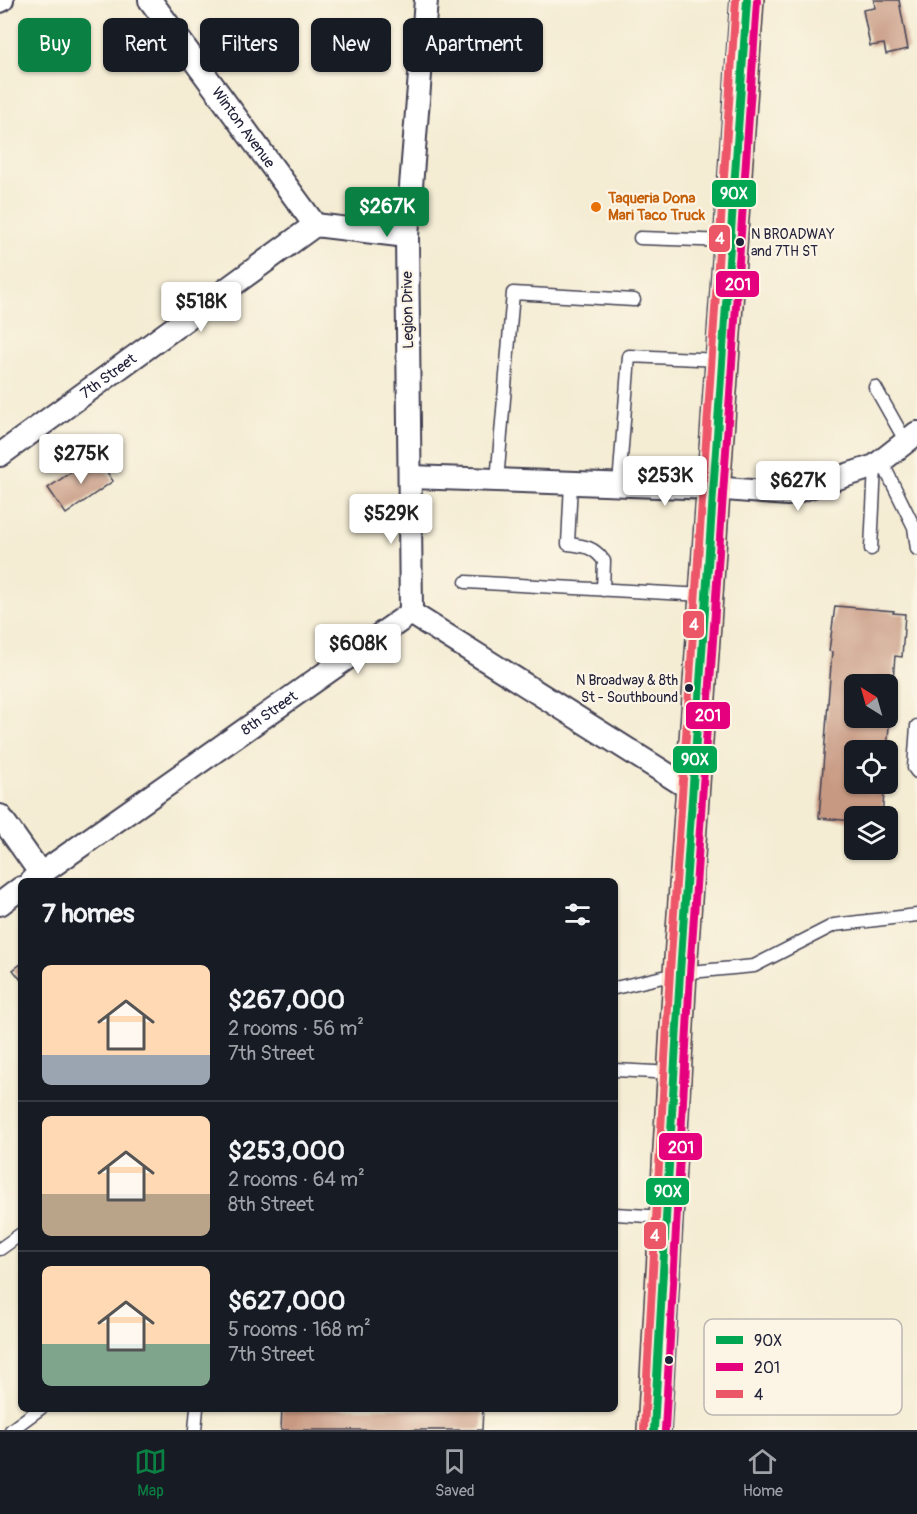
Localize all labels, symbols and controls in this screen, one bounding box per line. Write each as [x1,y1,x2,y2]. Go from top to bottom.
chip: Buy [18,18,91,72]
chip: Rent [103,18,188,72]
chip: Filters [200,18,299,72]
chip: New [311,18,391,72]
chip: Apartment [403,18,543,72]
street label: Winton Avenue [208,83,280,172]
line badge: 90X [711,179,757,208]
text: 90X [720,184,748,204]
pin: $267K [345,187,429,238]
place label: Taqueria Dona Mari Taco Truck [607,189,706,225]
text: $267K [359,194,415,219]
marker: Taqueria Dona Mari Taco Truck [589,200,603,214]
line badge: 4 [708,224,731,253]
place label: N BROADWAY and 7TH ST [751,226,835,260]
text: 4 [715,229,725,249]
marker: N BROADWAY and 7TH ST [734,236,746,248]
street label: Legion Drive [398,270,418,349]
line badge: 201 [715,270,760,298]
text: 201 [725,275,751,295]
pin: $518K [159,282,243,333]
text: $518K [175,289,227,314]
street label: 7th Street [76,349,141,403]
pin: $275K [39,434,123,485]
text: $275K [53,441,109,466]
pin: $253K [623,456,707,507]
pin: $627K [756,461,840,512]
text: $253K [637,463,693,488]
text: $627K [770,468,826,493]
pin: $529K [349,494,433,545]
text: $529K [363,501,419,526]
line badge: 4 [682,610,705,639]
text: 4 [689,615,699,635]
pin: $608K [316,624,400,675]
text: $608K [329,631,387,656]
place label: N Broadway & 8th St - Southbound [576,672,678,706]
north arrow [844,674,898,728]
map controls [844,674,898,860]
marker: N Broadway & 8th St - Southbound [683,682,695,694]
street label: 8th Street [237,686,302,739]
line badge: 201 [685,701,731,730]
text: 201 [695,706,721,726]
button: locate [844,740,898,794]
line badge: 90X [672,745,718,774]
text: 90X [681,750,709,770]
button: layers [844,806,898,860]
text: 7 homes [42,898,134,930]
icon: filters [561,898,594,931]
text: $267,000 [228,984,345,1016]
icon: home [90,989,162,1061]
text: 2 rooms · 56 m² [228,1016,364,1041]
text: 7th Street [228,1041,315,1066]
line badge: 201 [658,1132,703,1161]
text: $253,000 [228,1135,345,1167]
text: 201 [668,1138,694,1158]
icon: home [90,1140,162,1212]
text: 2 rooms · 64 m² [228,1167,365,1192]
line badge: 90X [645,1177,690,1206]
text: 90X [654,1182,682,1202]
text: 8th Street [228,1192,314,1217]
line badge: 4 [643,1221,667,1250]
text: 4 [650,1226,660,1246]
text: $627,000 [228,1285,345,1317]
icon: home [90,1290,162,1362]
text: 5 rooms · 168 m² [228,1317,371,1342]
legend [704,1319,902,1415]
text: 90X [754,1331,782,1351]
text: 7th Street [228,1342,315,1367]
unlabelled marker [663,1354,675,1366]
text: 201 [754,1358,780,1378]
text: 4 [754,1385,763,1405]
tab: Map [134,1445,167,1501]
tab: Saved [435,1445,475,1501]
tab: Home [743,1445,783,1501]

